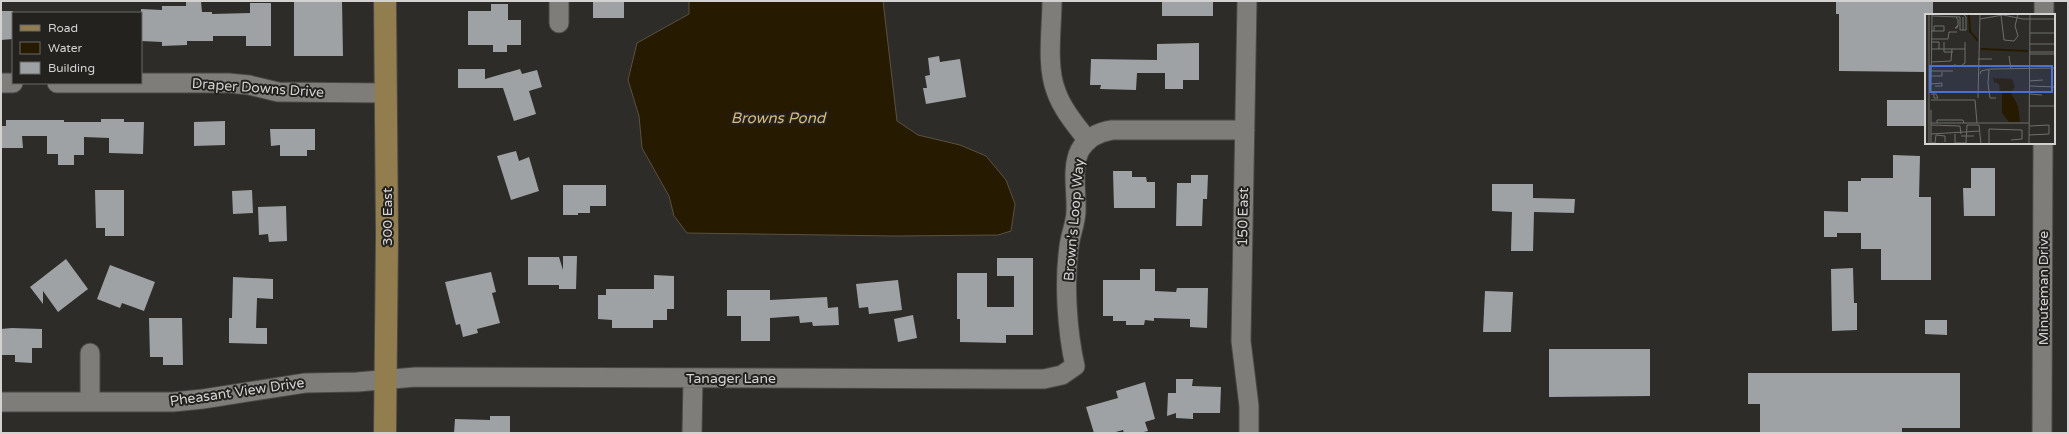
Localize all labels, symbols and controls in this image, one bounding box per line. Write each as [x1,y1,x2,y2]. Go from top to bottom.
legend [12,12,142,84]
inset map [1925,14,2055,144]
text: Road [48,21,78,35]
text: Water [48,41,83,55]
text: Building [48,61,95,75]
street label: Draper Downs Drive [191,75,325,101]
water label: Browns Pond [731,109,827,127]
street label: Brown's Loop Way [1060,158,1088,282]
street label: 300 East [379,187,396,246]
street label: 150 East [1234,187,1252,247]
street label: Minuteman Drive [2035,231,2052,345]
street label: Tanager Lane [686,370,776,387]
street label: Pheasant View Drive [169,374,305,410]

